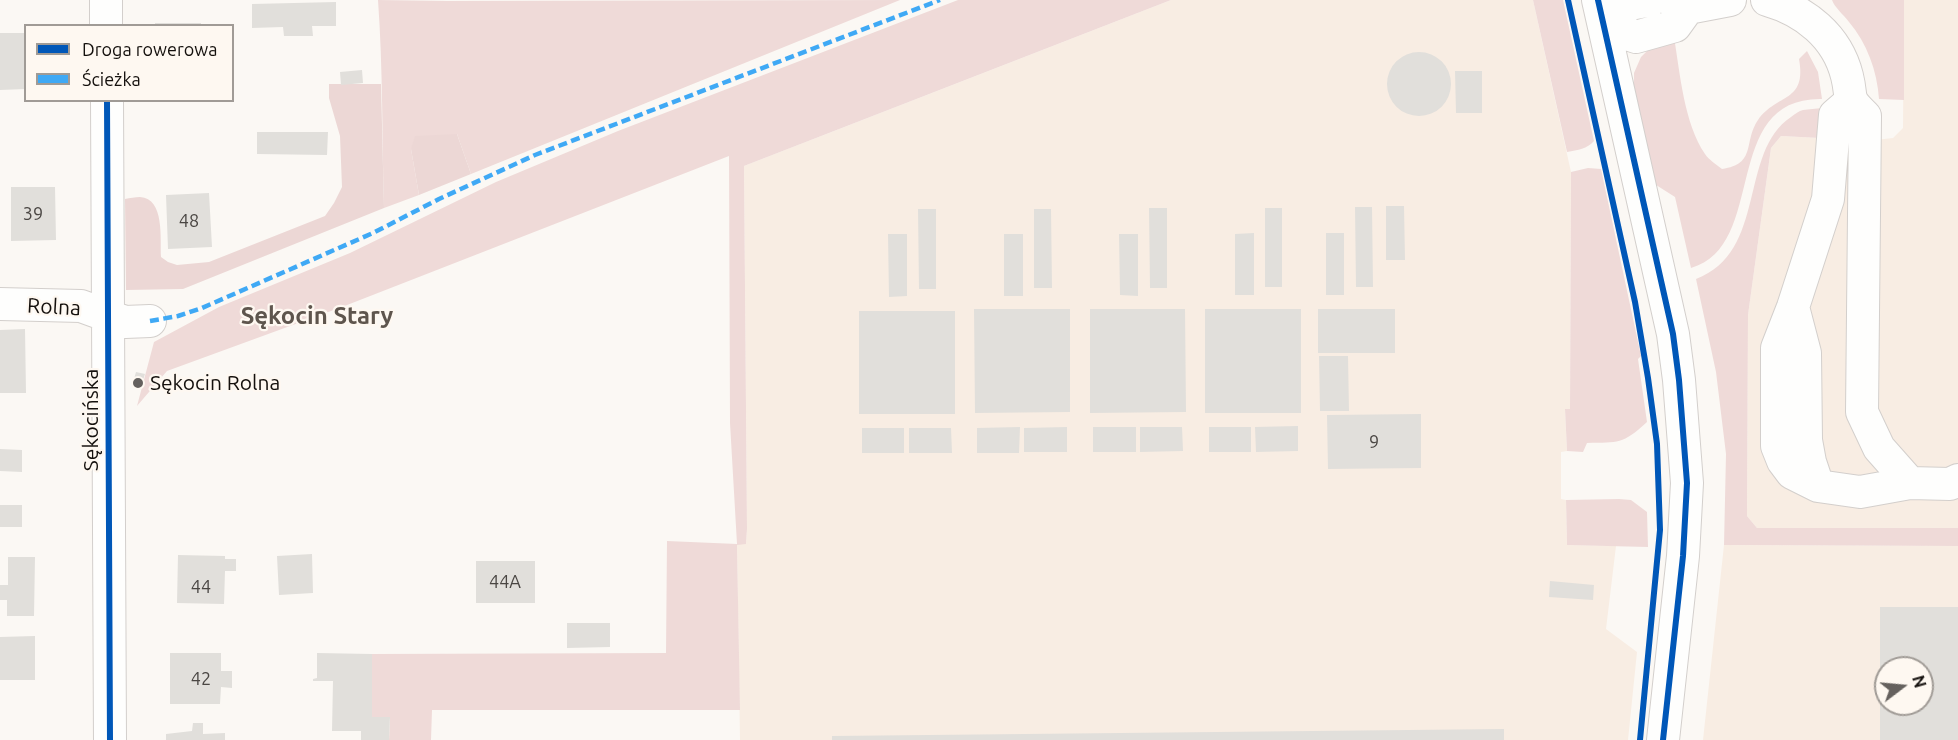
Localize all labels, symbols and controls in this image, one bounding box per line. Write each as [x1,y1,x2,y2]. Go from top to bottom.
legend [24,24,234,102]
text: Droga rowerowa [82,39,218,59]
text: Ścieżka [82,69,141,89]
house number: 39 [23,203,43,225]
house number: 48 [179,210,199,232]
street label: Rolna [27,293,81,321]
district label: Sękocin Stary [241,302,393,330]
street label: Sękocińska [78,369,104,471]
place label: Sękocin Rolna [150,370,280,396]
marker: Sękocin Rolna [131,376,145,390]
house number: 9 [1369,431,1379,453]
house number: 44A [489,571,521,593]
house number: 44 [191,576,211,598]
north arrow [1874,656,1934,716]
house number: 42 [191,668,211,690]
text: N [1909,673,1930,690]

